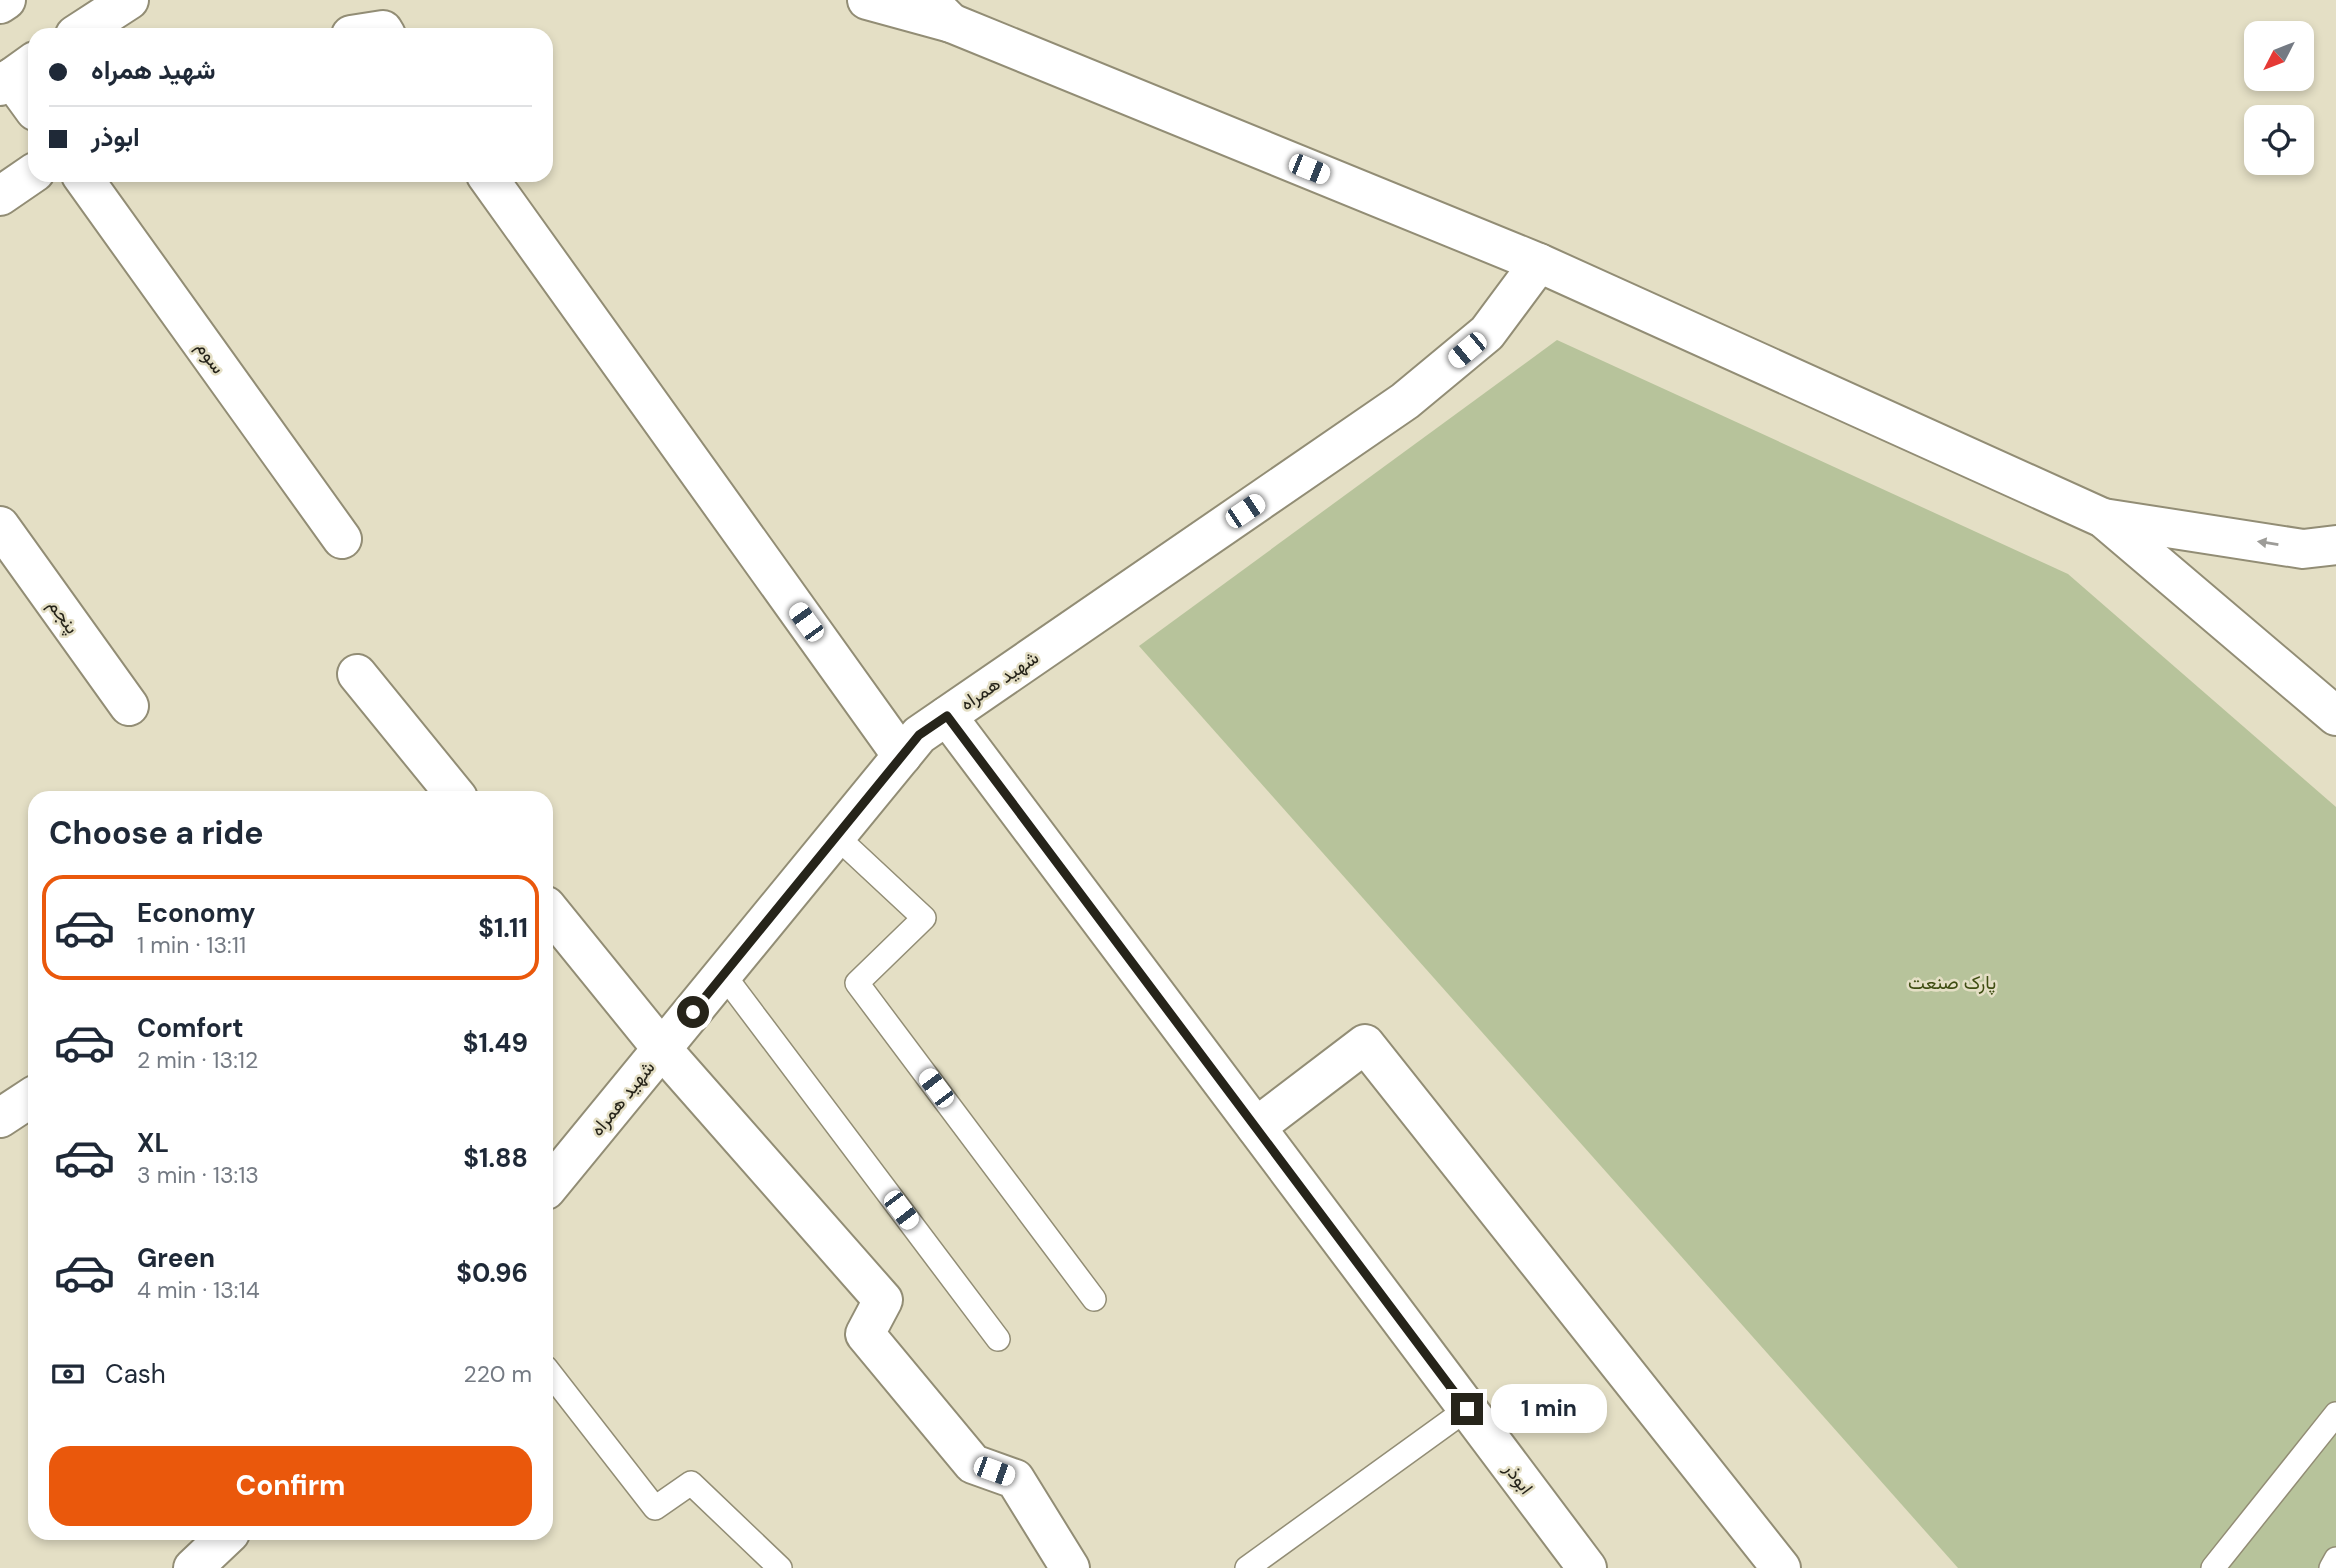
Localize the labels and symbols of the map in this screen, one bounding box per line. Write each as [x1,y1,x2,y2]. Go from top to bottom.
north arrow [2244,21,2314,91]
car [1286,151,1333,187]
car [1445,328,1490,372]
street label: سوم [190,336,231,379]
car [1222,491,1269,531]
one-way arrow [2257,537,2279,548]
street label: پنجم [42,594,85,639]
car [786,599,827,645]
street label: شهید همراه [955,645,1044,716]
park label: پارک صنعت [1908,970,1996,996]
route start [677,996,709,1028]
street label: شهید همراه [584,1056,660,1141]
car [915,1065,958,1111]
car [880,1187,923,1233]
callout: 1 min [1492,1384,1607,1434]
route end [1451,1393,1483,1425]
car [971,1454,1018,1488]
street label: ابوذر [1498,1456,1539,1499]

